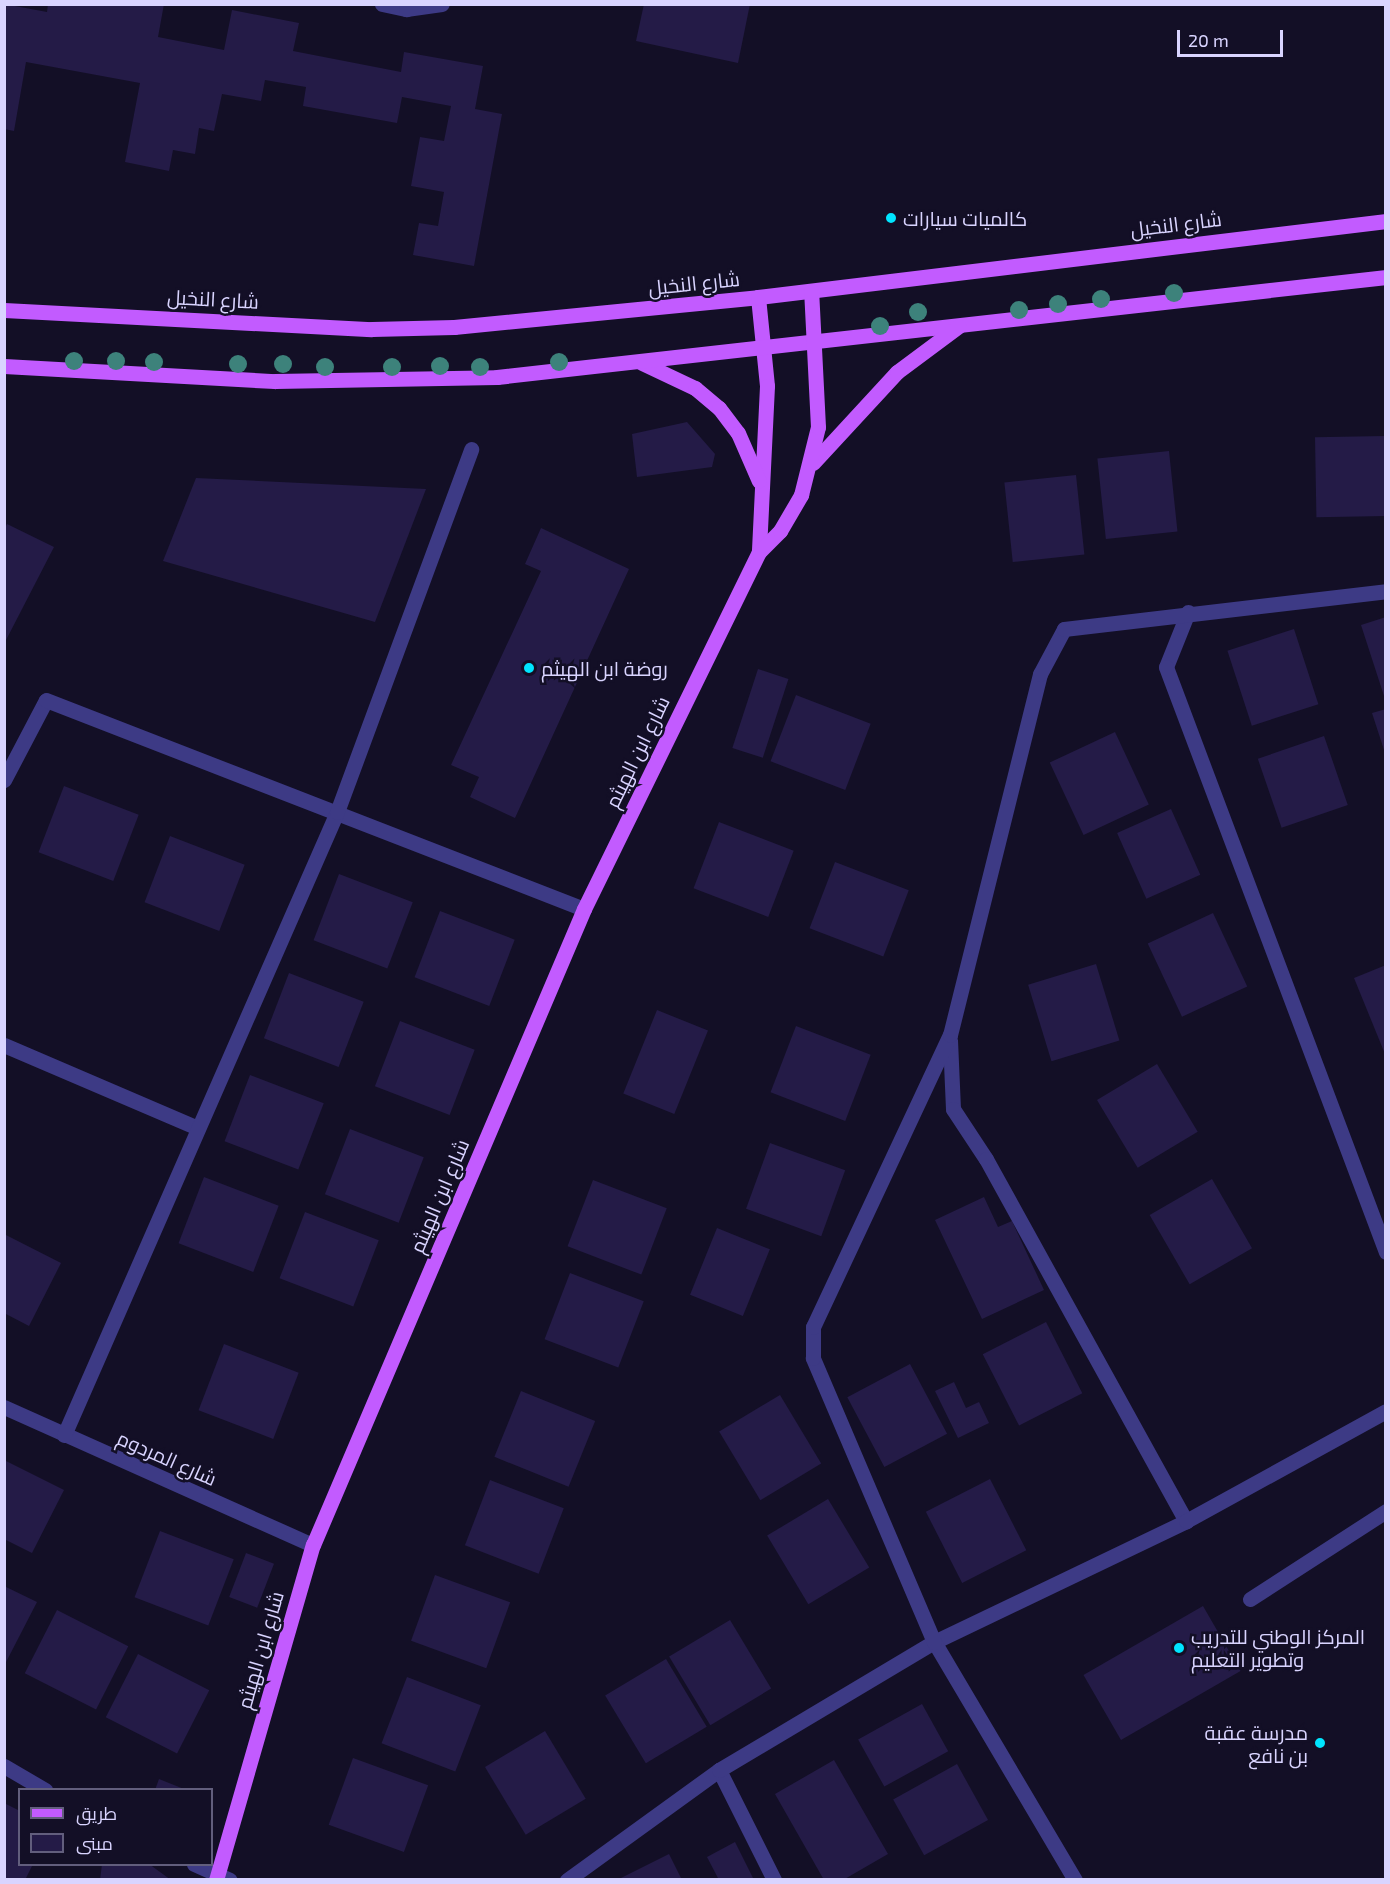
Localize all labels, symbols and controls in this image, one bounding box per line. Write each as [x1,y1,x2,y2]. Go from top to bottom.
scale bar [1180,18,1286,56]
text: 20 m [1188,29,1229,51]
place label: كالميات سيارات [903,206,1027,230]
street label: شارع النخيل [1129,206,1223,242]
marker: كالميات سيارات [884,211,898,225]
street label: شارع النخيل [647,266,741,300]
street label: شارع النخيل [166,285,260,313]
place label: روضة ابن الهيثم [541,656,668,680]
marker: روضة ابن الهيثم [522,661,536,675]
street label: شارع ابن الهيثم [600,692,674,812]
street label: شارع ابن الهيثم [404,1135,474,1257]
street label: شارع المردوم [113,1425,221,1491]
street label: شارع ابن الهيثم [232,1588,288,1712]
place label: المركز الوطني للتدريب وتطوير التعليم [1191,1624,1365,1671]
marker: المركز الوطني للتدريب وتطوير التعليم [1172,1641,1186,1655]
place label: مدرسة عقبة بن نافع [1205,1720,1308,1767]
marker: مدرسة عقبة بن نافع [1313,1736,1327,1750]
legend [18,1788,213,1866]
text: طريق [76,1802,117,1824]
text: مبنى [76,1832,113,1854]

